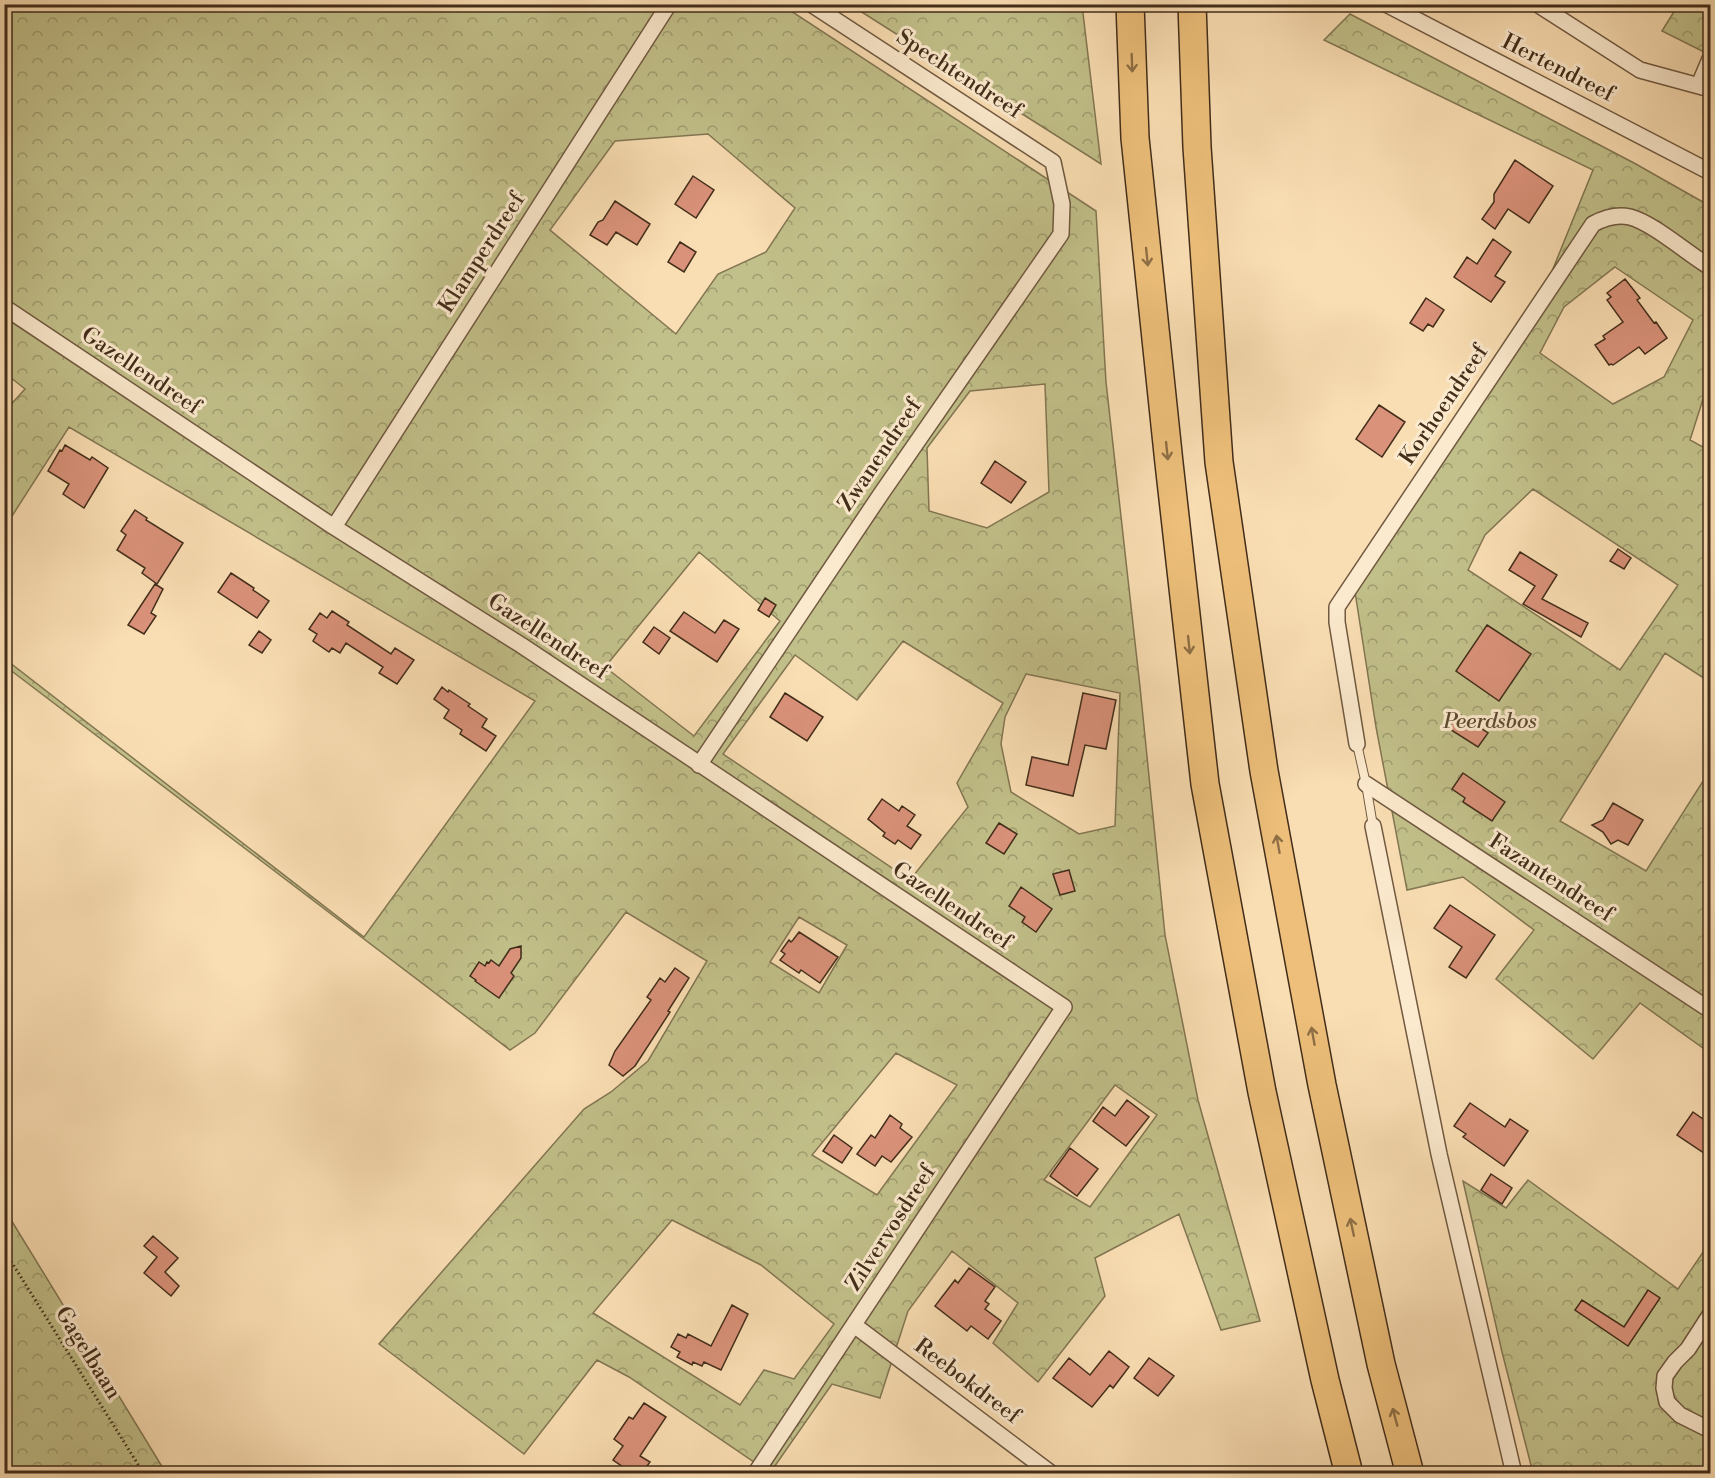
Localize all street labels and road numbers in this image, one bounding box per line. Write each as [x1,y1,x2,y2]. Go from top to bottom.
street label: Spechtendreef [891,23,1028,125]
street label: Hertendreef [1497,28,1620,108]
street label: Klamperdreef [433,187,531,318]
street label: Gazellendreef [76,321,207,421]
street label: Korhoendreef [1394,339,1495,470]
street label: Zwanendreef [833,393,928,516]
street label: Gazellendreef [483,588,614,687]
street label: Fazantendreef [1484,828,1619,929]
street label: Gazellendreef [887,856,1018,956]
street label: Zilvervosdreef [840,1159,942,1296]
street label: Gagelbaan [49,1302,127,1404]
street label: Reebokdreef [909,1332,1026,1430]

